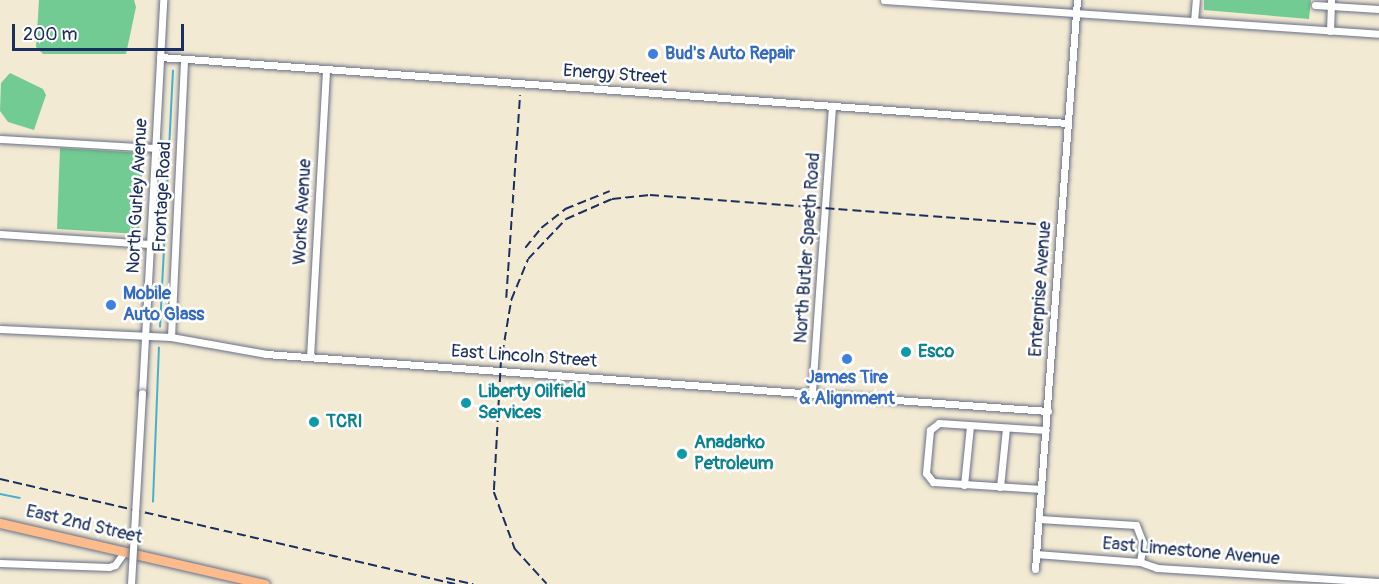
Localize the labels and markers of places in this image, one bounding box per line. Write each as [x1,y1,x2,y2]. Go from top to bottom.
place label: Bud's Auto Repair [665,43,795,65]
marker: Bud's Auto Repair [646,47,660,61]
place label: Mobile Auto Glass [123,284,204,326]
marker: Mobile Auto Glass [104,298,118,312]
place label: Esco [918,341,954,363]
marker: Esco [899,345,913,359]
marker: James Tire & Alignment [840,352,854,366]
place label: James Tire & Alignment [799,368,895,410]
place label: Liberty Oilfield Services [478,382,586,424]
marker: Liberty Oilfield Services [459,396,473,410]
place label: TCRI [326,411,363,433]
marker: TCRI [307,415,321,429]
place label: Anadarko Petroleum [694,433,773,476]
marker: Anadarko Petroleum [675,447,689,461]

